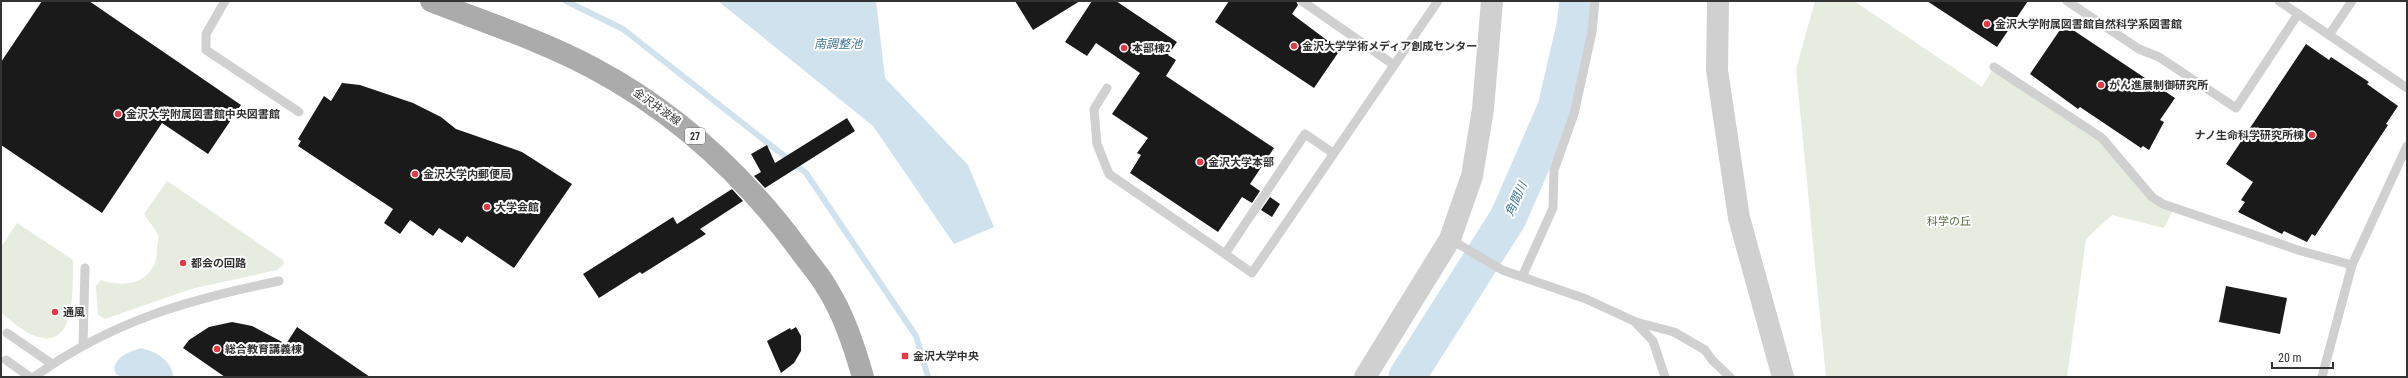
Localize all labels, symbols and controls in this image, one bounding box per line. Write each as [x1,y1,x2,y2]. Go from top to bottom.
place label: 金沢大学附属図書館自然科学系図書館 [1995,18,2182,31]
marker: 金沢大学附属図書館自然科学系図書館 [1982,19,1992,29]
water label: 南調整池 [814,37,863,51]
place label: 金沢大学学術メディア創成センター [1302,40,1477,53]
marker: 金沢大学学術メディア創成センター [1289,41,1299,51]
place label: 本部棟2 [1132,42,1171,55]
marker: 本部棟2 [1119,43,1129,53]
place label: がん進展制御研究所 [2109,79,2208,92]
marker: がん進展制御研究所 [2096,80,2106,90]
street label: 金沢井波線 [631,86,683,128]
place label: 金沢大学附属図書館中央図書館 [126,108,280,121]
marker: 金沢大学附属図書館中央図書館 [113,109,123,119]
road number: 27 [685,128,705,144]
place label: ナノ生命科学研究所棟 [2195,129,2304,142]
marker: ナノ生命科学研究所棟 [2307,130,2317,140]
place label: 金沢大学本部 [1208,156,1274,169]
marker: 金沢大学本部 [1195,157,1205,167]
place label: 金沢大学内郵便局 [423,168,511,181]
marker: 金沢大学内郵便局 [410,169,420,179]
water label: 角間川 [1502,178,1531,218]
place label: 大学会館 [495,201,539,214]
marker: 大学会館 [482,202,492,212]
park label: 科学の丘 [1927,215,1971,228]
place label: 都会の回路 [191,257,247,270]
marker: 都会の回路 [178,258,188,268]
place label: 通風 [63,306,85,319]
marker: 通風 [50,307,60,317]
place label: 総合教育講義棟 [225,343,302,356]
marker: 総合教育講義棟 [212,344,222,354]
scale bar [2272,344,2333,370]
place label: 金沢大学中央 [913,350,979,363]
marker: 金沢大学中央 [900,351,910,361]
text: 20 m [2278,351,2302,365]

